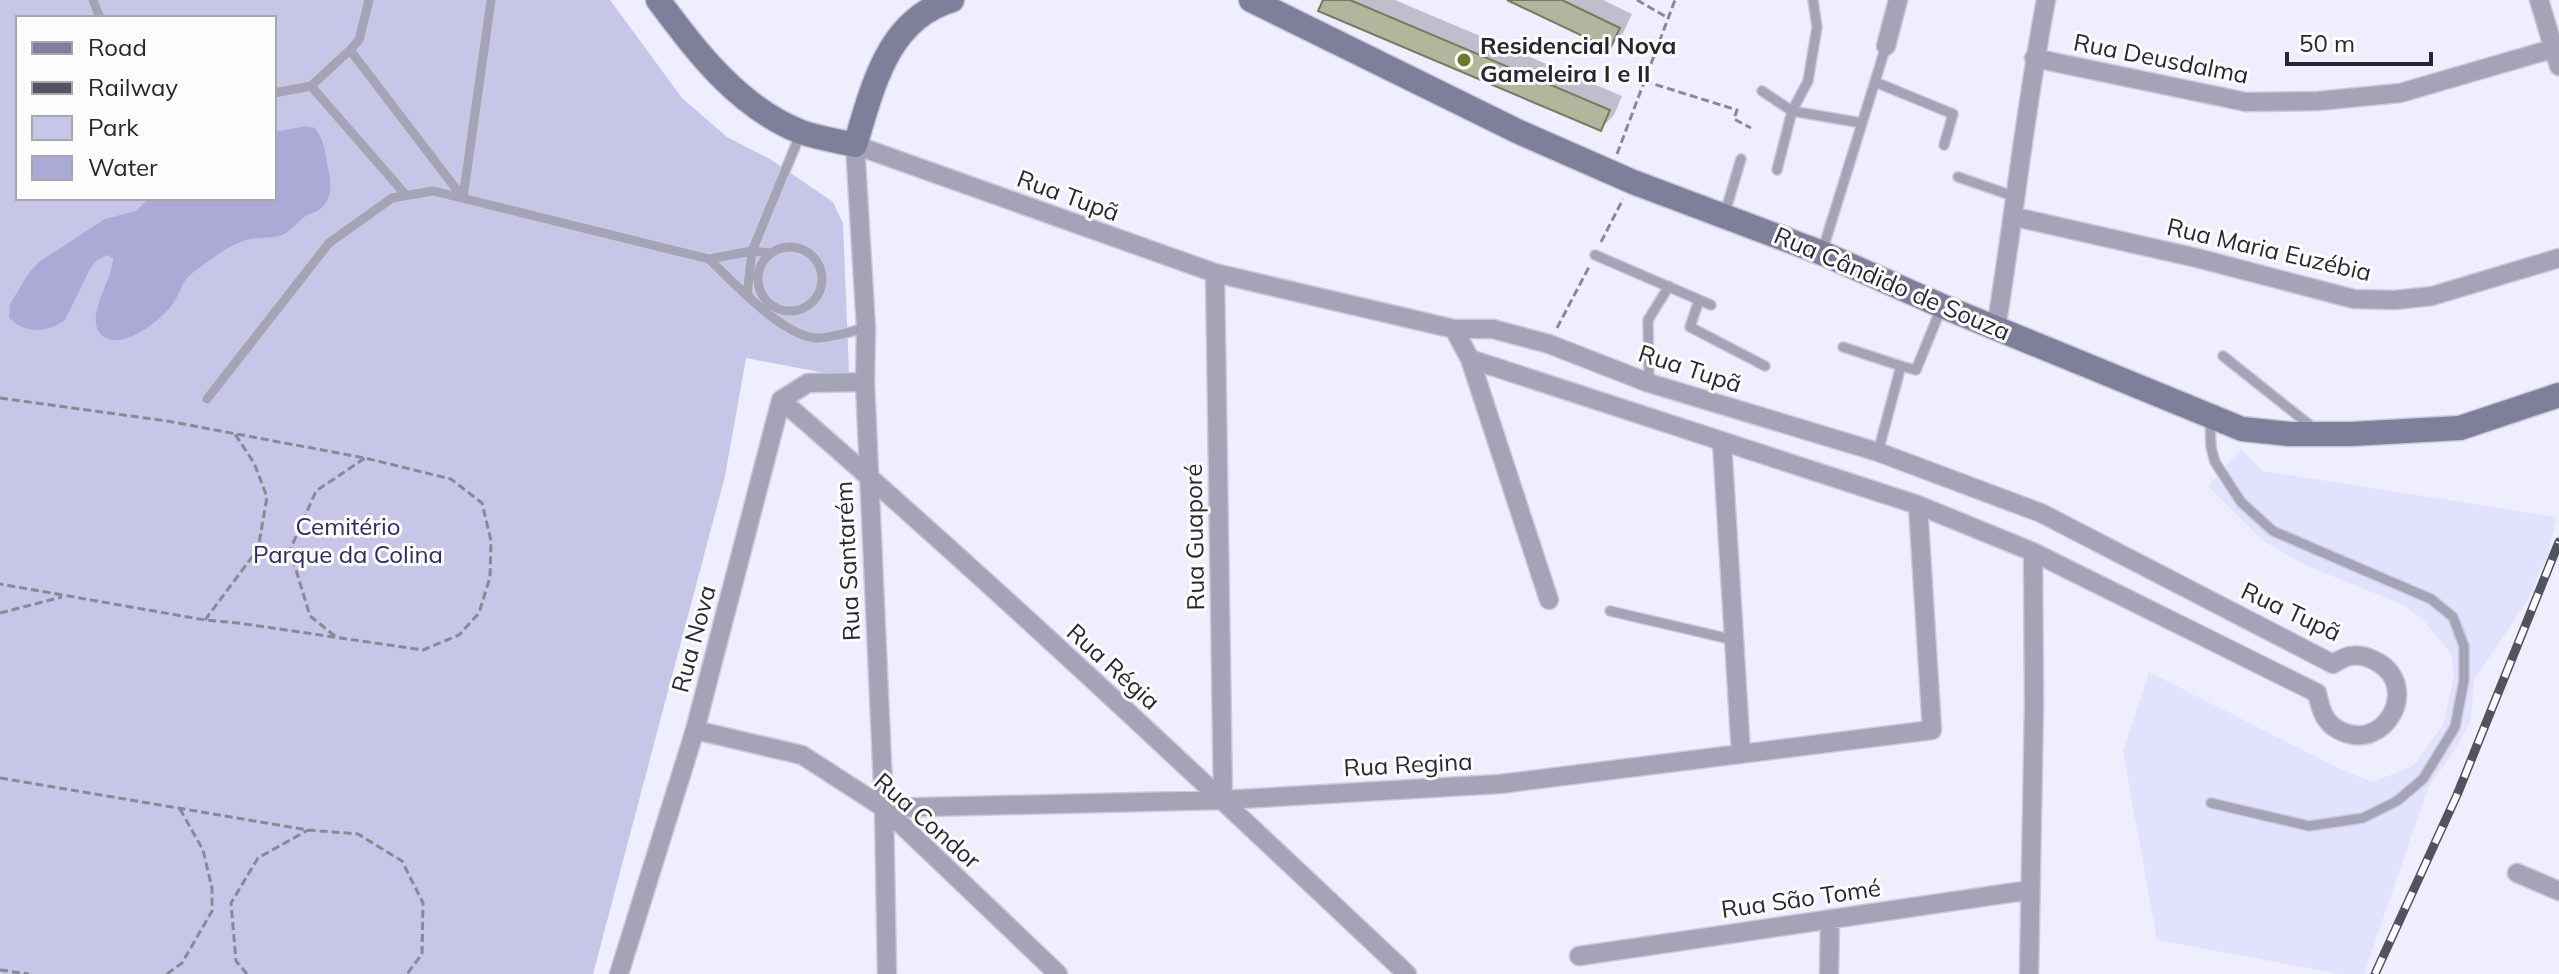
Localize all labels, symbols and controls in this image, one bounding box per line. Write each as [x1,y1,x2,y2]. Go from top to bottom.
legend [16,16,276,200]
scale bar [2287,16,2431,66]
street label: Rua Deusdalma [2071,26,2251,90]
text: 50 m [2299,28,2355,58]
place label: Residencial Nova Gameleira I e II [1480,30,1676,88]
text: Road [88,32,147,62]
marker: Residencial Nova Gameleira I e II [1455,51,1473,69]
text: Railway [88,72,178,102]
text: Park [88,112,139,142]
text: Water [88,152,158,182]
street label: Rua Tupã [1013,163,1124,227]
street label: Rua Maria Euzébia [2164,211,2374,287]
street label: Rua Cândido de Souza [1770,220,2015,346]
street label: Rua Tupã [1635,337,1746,399]
street label: Rua Guaporé [1178,463,1210,611]
street label: Rua Santarém [828,480,866,642]
park label: Cemitério Parque da Colina [253,511,443,569]
street label: Rua Tupã [2237,575,2346,647]
street label: Rua Nova [664,582,722,696]
street label: Rua Régia [1061,617,1166,716]
street label: Rua Regina [1343,746,1473,782]
street label: Rua Condor [868,766,987,875]
street label: Rua São Tomé [1719,872,1883,924]

